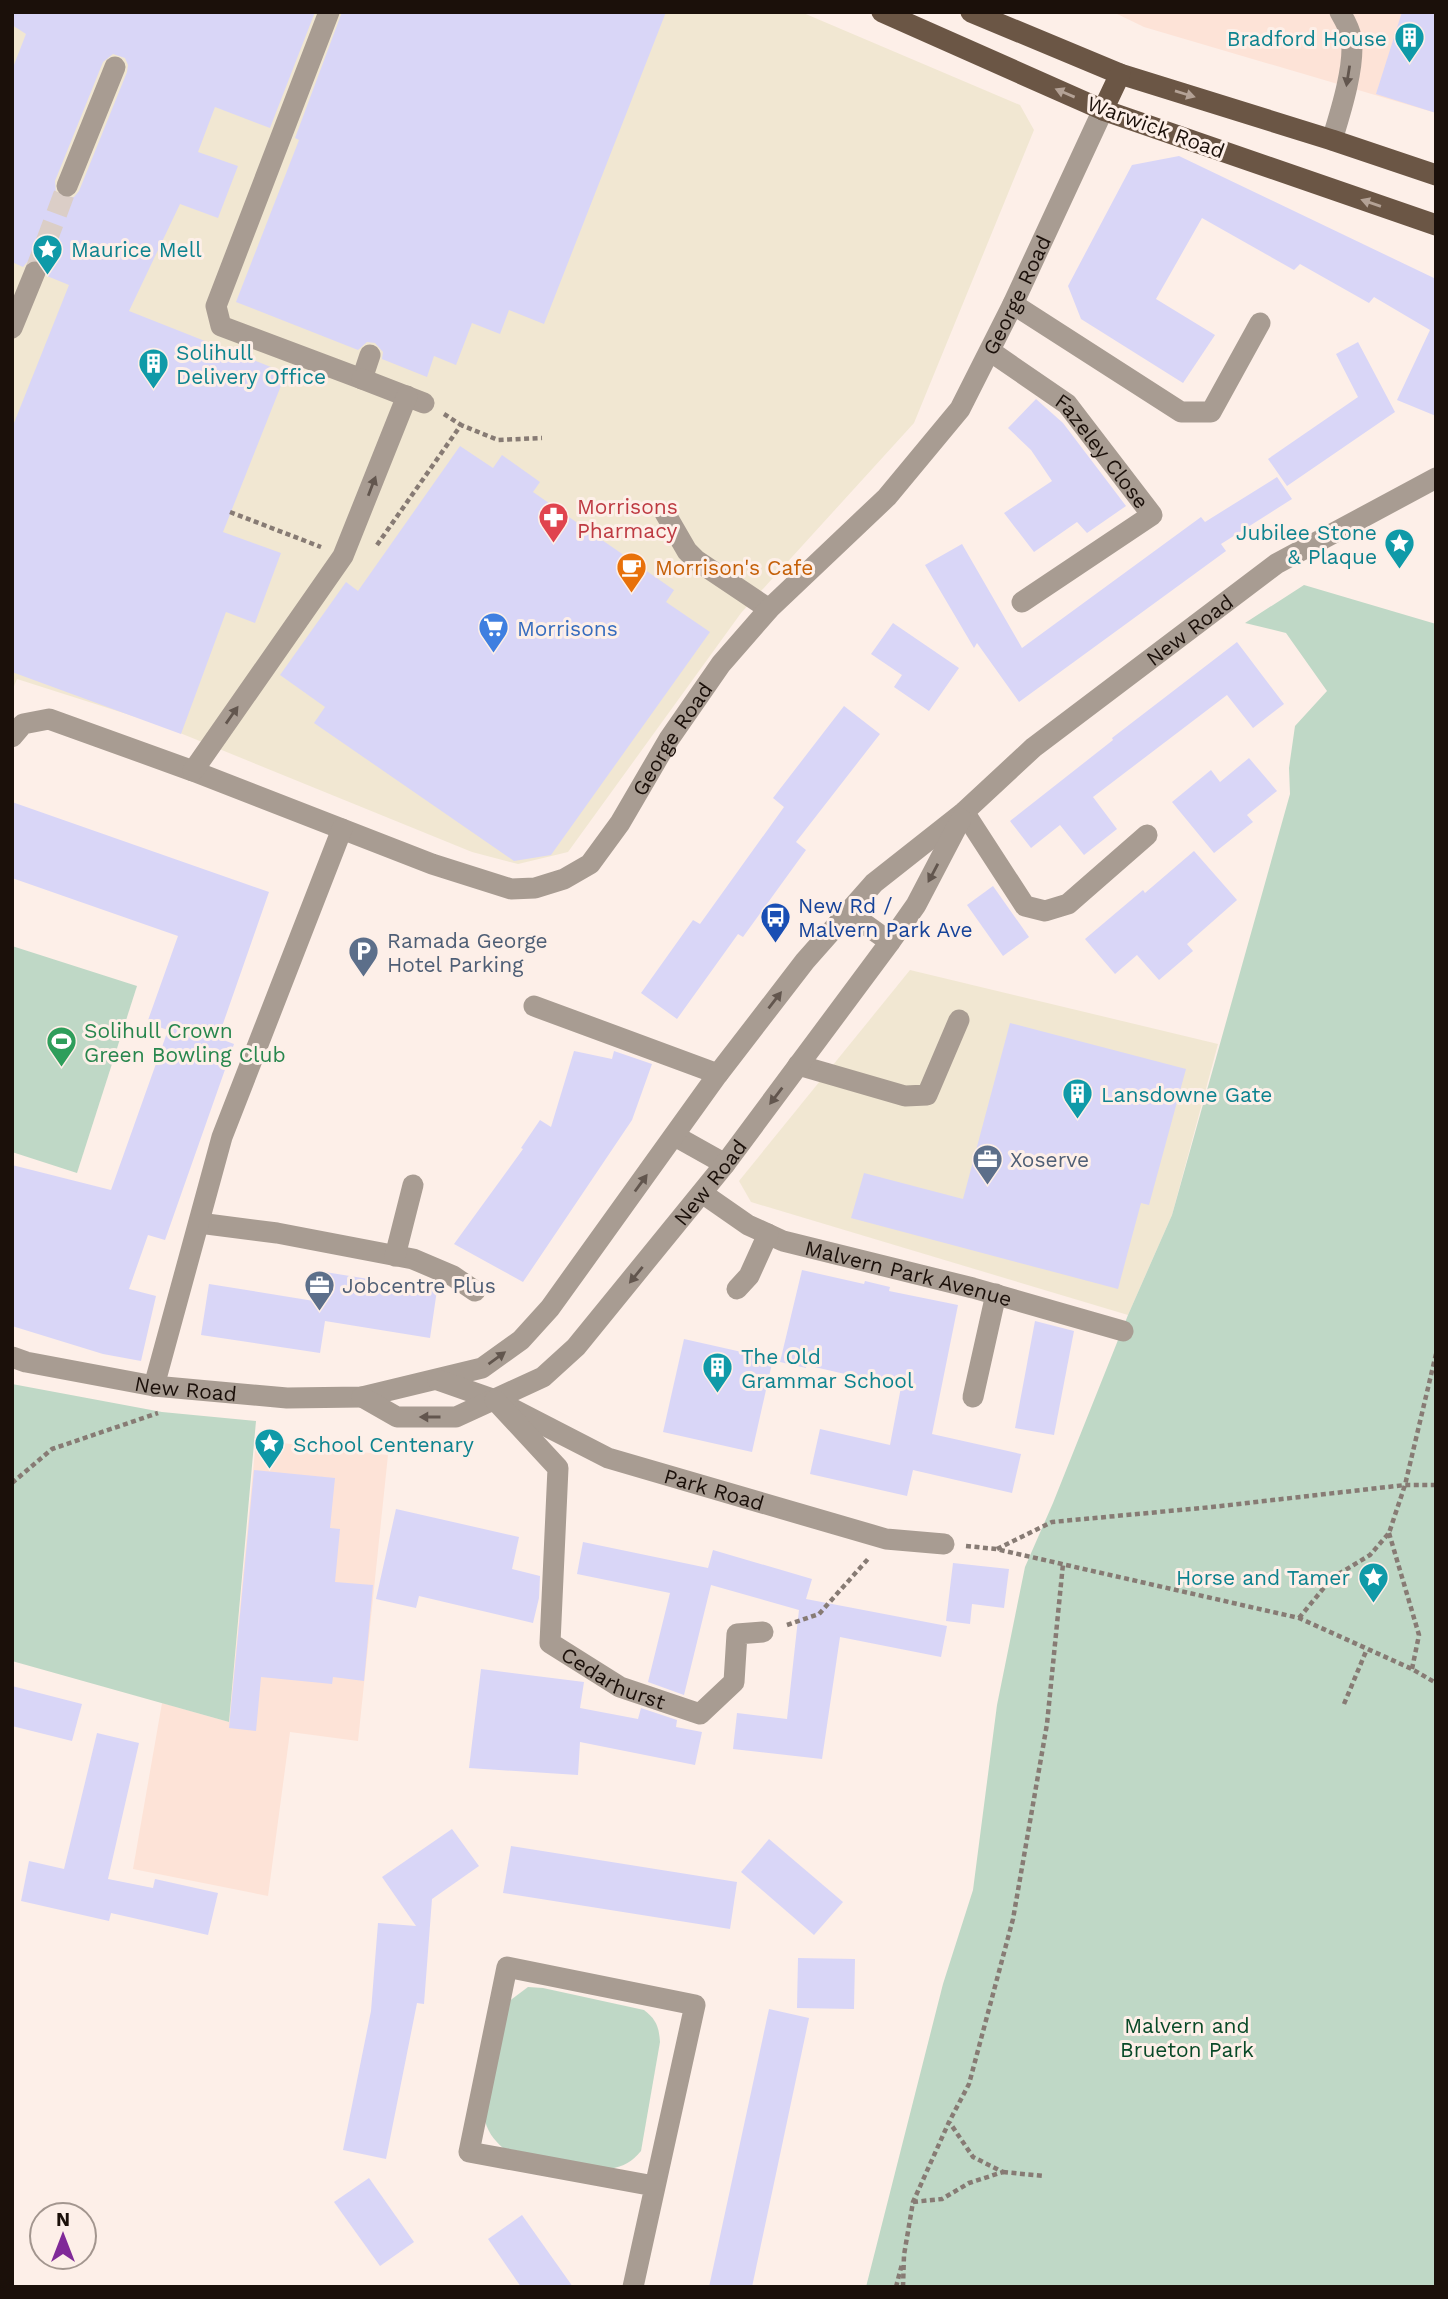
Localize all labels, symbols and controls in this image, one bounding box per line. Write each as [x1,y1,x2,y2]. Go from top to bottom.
building icon: Bradford House [1393,21,1427,65]
place label: Bradford House [1227,26,1387,51]
one-way arrow [1342,65,1353,87]
one-way arrow [1055,87,1075,99]
one-way arrow [1175,89,1196,100]
street label: Warwick Road [1084,91,1228,163]
one-way arrow [1361,197,1382,208]
street label: George Road [977,231,1056,359]
place icon: Maurice Mell [31,232,65,276]
place label: Maurice Mell [71,237,202,262]
place label: Solihull Delivery Office [176,340,326,389]
building icon: Solihull Delivery Office [136,347,170,391]
street label: Fazeley Close [1051,387,1155,513]
one-way arrow [366,476,377,497]
place label: Morrisons Pharmacy [577,494,678,543]
pharmacy icon: Morrisons Pharmacy [537,501,571,545]
place label: Jubilee Stone & Plaque [1236,520,1377,569]
place icon: Jubilee Stone & Plaque [1383,527,1417,571]
cafe icon: Morrison's Cafe [615,550,649,594]
place label: Morrison's Cafe [655,555,813,580]
street label: New Road [1141,589,1238,670]
supermarket icon: Morrisons [477,611,511,655]
place label: Morrisons [517,616,618,641]
street label: George Road [626,677,717,800]
one-way arrow [225,706,239,724]
one-way arrow [927,863,938,883]
place label: New Rd / Malvern Park Ave [798,893,973,942]
bus stop icon: New Rd / Malvern Park Ave [758,900,792,944]
place label: Ramada George Hotel Parking [387,928,548,977]
parking icon: Ramada George Hotel Parking [347,935,381,979]
one-way arrow [768,991,783,1009]
place label: Solihull Crown Green Bowling Club [84,1018,286,1067]
sports icon: Solihull Crown Green Bowling Club [44,1025,78,1069]
building icon: Lansdowne Gate [1061,1077,1095,1121]
place label: Lansdowne Gate [1101,1082,1272,1107]
one-way arrow [769,1086,783,1105]
street label: New Road [668,1134,752,1230]
office icon: Xoserve [970,1142,1004,1186]
place label: Xoserve [1010,1147,1089,1172]
one-way arrow [633,1174,647,1192]
street label: Malvern Park Avenue [802,1234,1015,1311]
one-way arrow [628,1265,643,1283]
office icon: Jobcentre Plus [302,1268,336,1312]
place label: Jobcentre Plus [342,1273,496,1298]
place label: The Old Grammar School [741,1344,914,1393]
one-way arrow [488,1351,506,1365]
building icon: The Old Grammar School [701,1351,735,1395]
street label: New Road [133,1370,238,1406]
one-way arrow [419,1411,441,1423]
place icon: School Centenary [253,1427,287,1471]
place label: School Centenary [293,1432,474,1457]
street label: Park Road [661,1462,767,1515]
place icon: Horse and Tamer [1356,1560,1390,1604]
place label: Horse and Tamer [1176,1565,1350,1590]
street label: Cedarhurst [557,1641,669,1714]
park label: Malvern and Brueton Park [1120,2013,1254,2062]
north arrow [28,2201,98,2271]
text: N [56,2208,70,2231]

